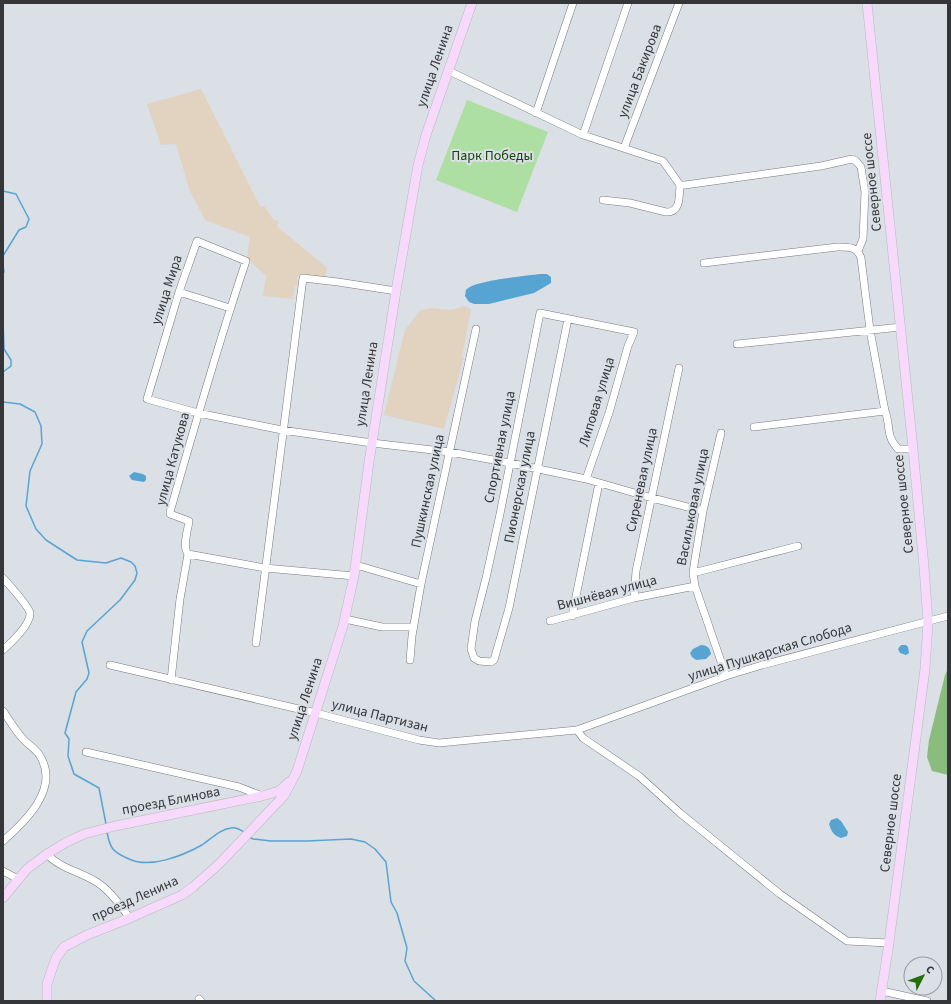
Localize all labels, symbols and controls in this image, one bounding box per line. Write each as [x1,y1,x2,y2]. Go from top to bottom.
street label: улица Бакирова [613,21,667,121]
street label: улица Ленина [412,22,458,110]
street label: Северное шоссе [857,132,887,232]
park label: Парк Победы [451,146,533,166]
street label: улица Мира [146,253,188,327]
street label: улица Ленина [350,340,384,428]
street label: Липовая улица [574,355,620,449]
street label: Спортивная улица [479,389,521,505]
street label: улица Катукова [151,410,195,508]
street label: Сиреневая улица [621,426,663,534]
street label: Пионерская улица [499,429,541,545]
street label: Пушкинская улица [406,432,450,550]
street label: Васильковая улица [672,447,714,567]
street label: Северное шоссе [889,454,919,554]
street label: Вишнёвая улица [555,570,659,616]
street label: улица Пушкарская Слобода [686,618,854,686]
street label: улица Ленина [282,655,328,743]
street label: улица Партизан [330,694,430,738]
street label: Северное шоссе [875,773,907,873]
street label: проезд Блинова [120,782,222,820]
street label: проезд Ленина [88,871,182,927]
north arrow [903,956,943,996]
text: С [922,962,938,977]

